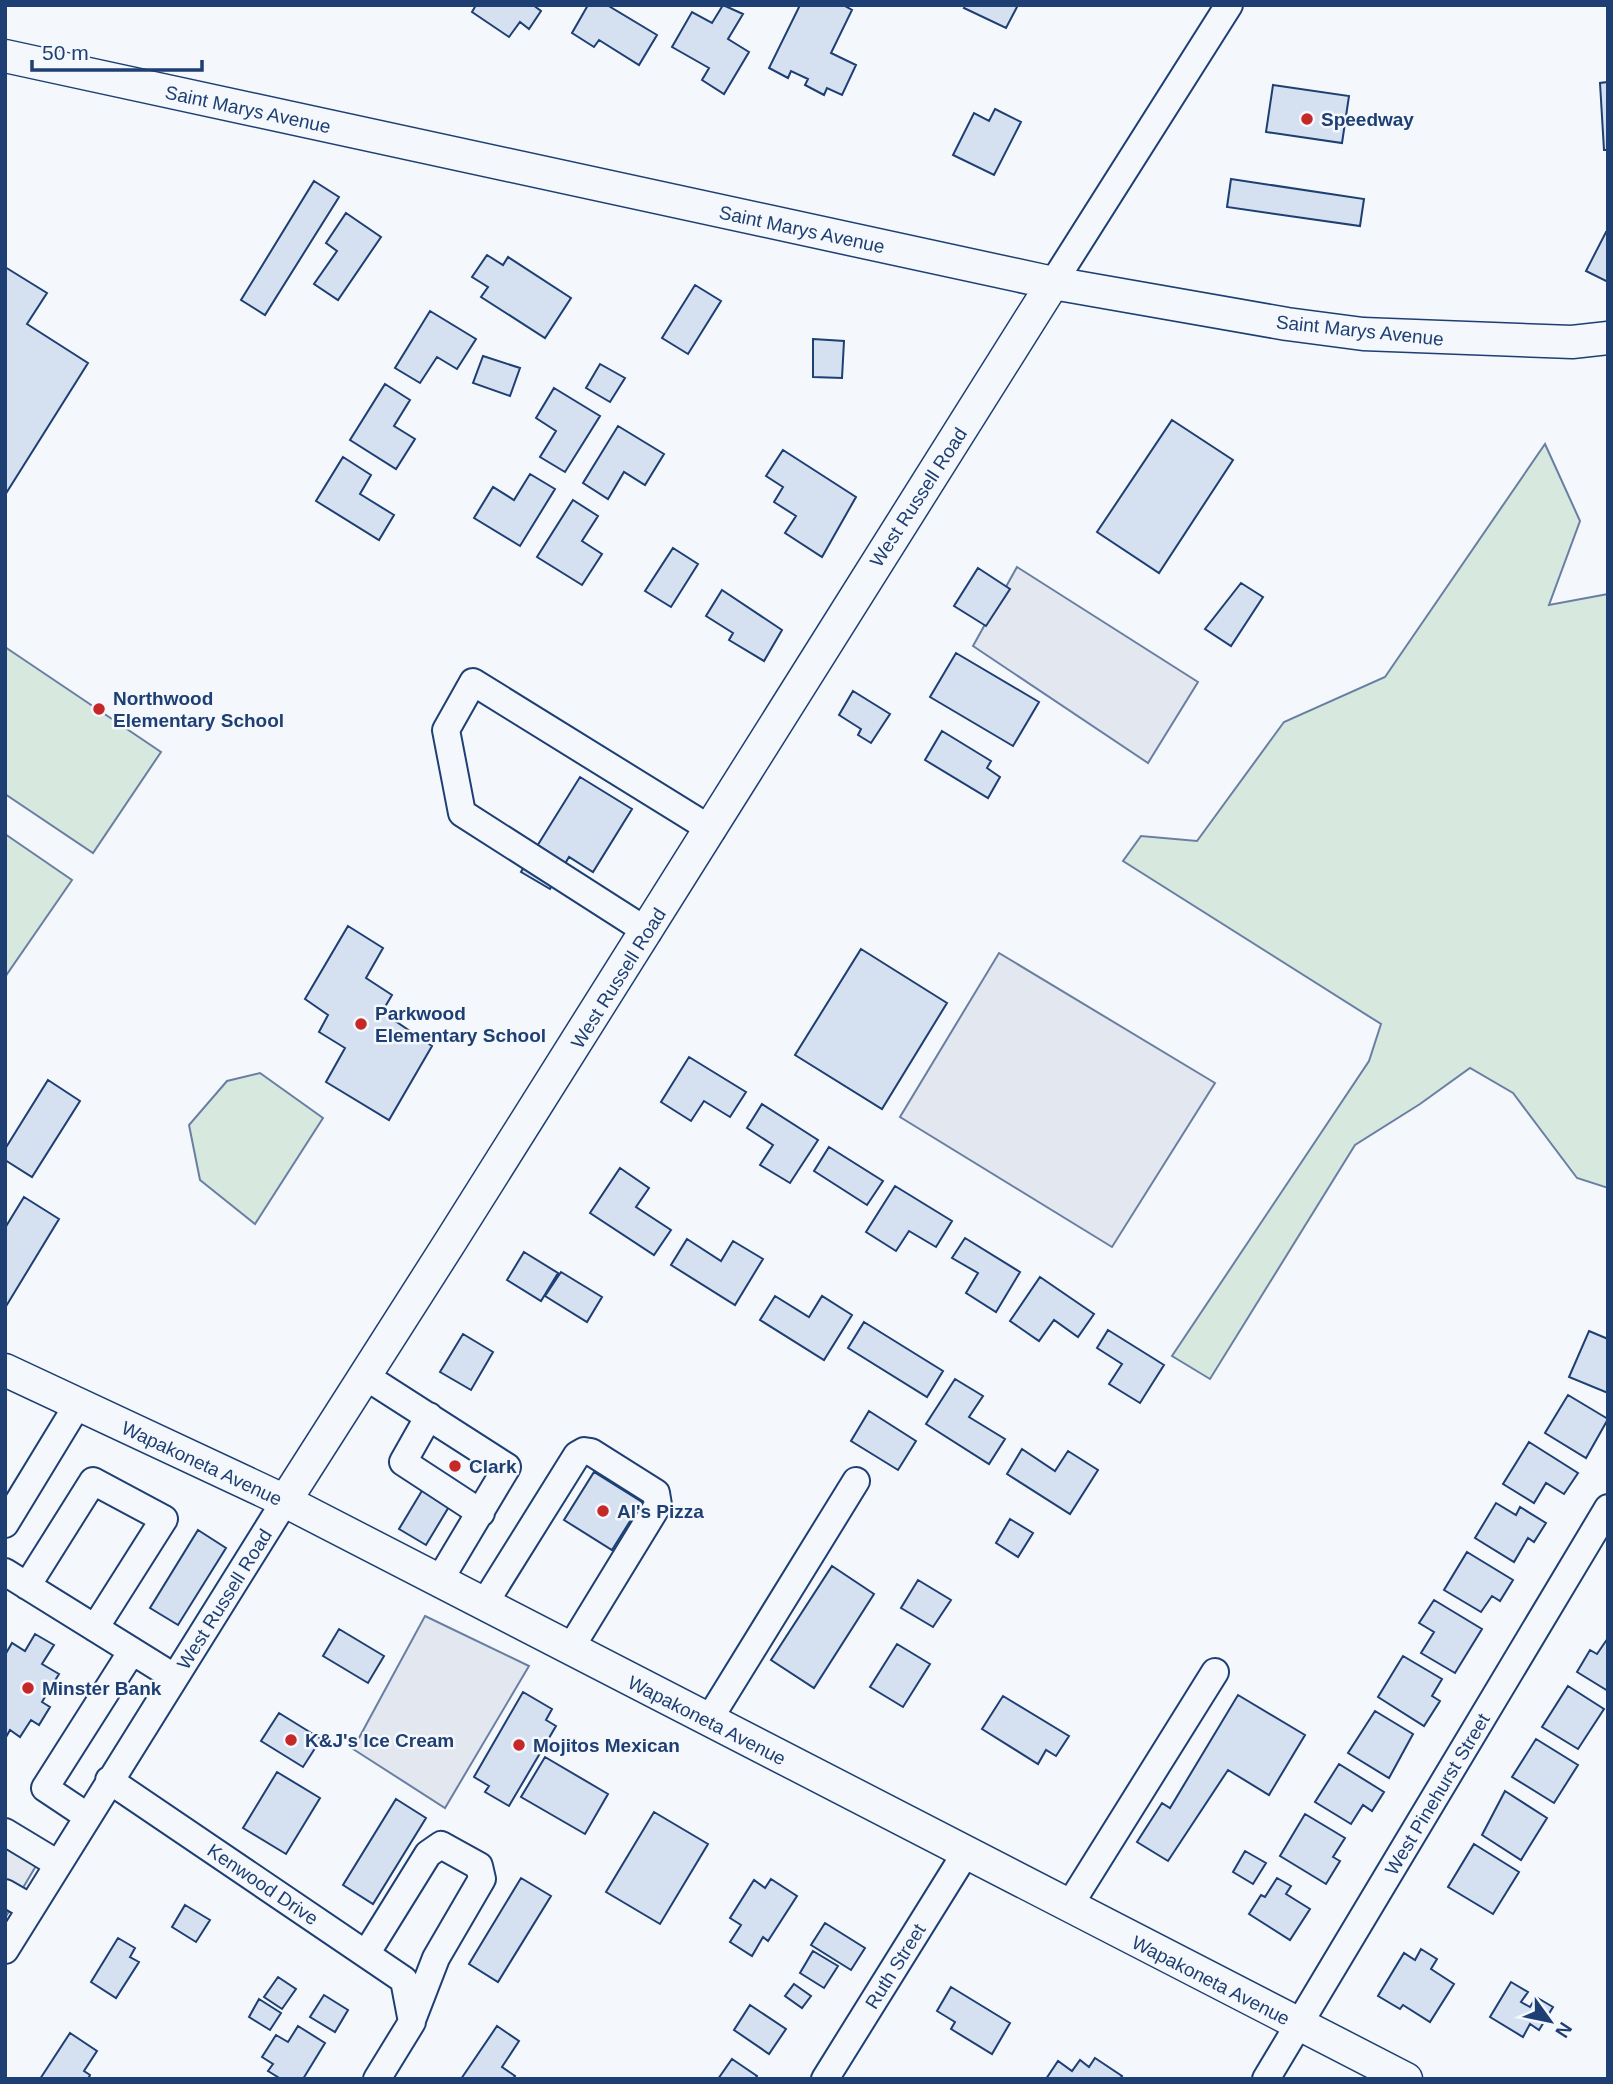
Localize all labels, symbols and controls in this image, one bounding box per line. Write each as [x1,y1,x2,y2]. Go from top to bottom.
scale bar [32,28,201,72]
text: 50 m [42,41,89,64]
street label: Saint Marys Avenue [163,82,333,137]
place label: Speedway [1321,109,1414,130]
marker: Speedway [1299,111,1315,127]
street label: Saint Marys Avenue [717,202,887,257]
street label: Saint Marys Avenue [1275,311,1445,350]
street label: West Russell Road [866,424,971,571]
place label: Northwood Elementary School [113,688,284,731]
marker: Northwood Elementary School [91,701,107,717]
street label: West Russell Road [567,904,670,1052]
place label: Parkwood Elementary School [375,1003,546,1046]
marker: Parkwood Elementary School [353,1016,369,1032]
street label: Wapakoneta Avenue [118,1417,285,1510]
place label: Clark [469,1456,517,1477]
marker: Clark [447,1458,463,1474]
place label: Al's Pizza [617,1501,704,1522]
marker: Al's Pizza [595,1503,611,1519]
street label: West Russell Road [173,1525,276,1673]
street label: Wapakoneta Avenue [624,1672,789,1769]
place label: Minster Bank [42,1678,162,1699]
marker: Minster Bank [20,1680,36,1696]
street label: West Pinehurst Street [1381,1709,1494,1879]
place label: K&J's Ice Cream [305,1730,454,1751]
marker: K&J's Ice Cream [283,1732,299,1748]
place label: Mojitos Mexican [533,1735,680,1756]
marker: Mojitos Mexican [511,1737,527,1753]
street label: Kenwood Drive [203,1840,322,1929]
street label: Ruth Street [861,1919,930,2013]
street label: Wapakoneta Avenue [1128,1932,1293,2029]
north arrow [1515,1986,1585,2056]
text: N [1551,2019,1576,2041]

